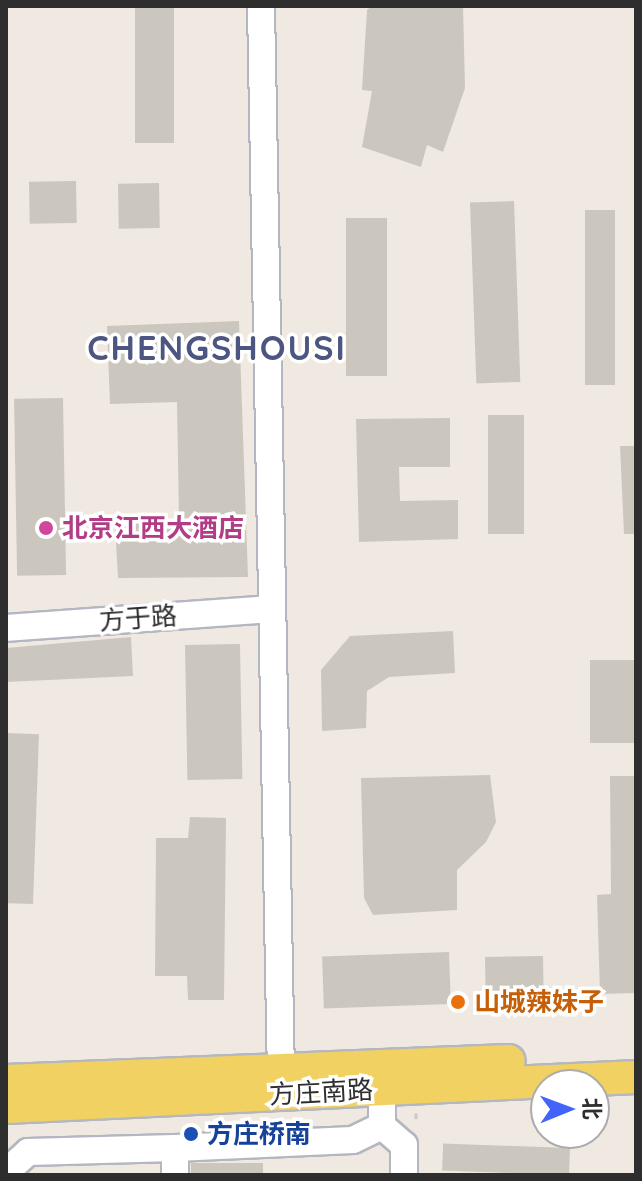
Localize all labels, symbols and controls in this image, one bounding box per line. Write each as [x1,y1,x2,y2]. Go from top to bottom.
district label: CHENGSHOUSI [87,328,347,368]
place label: 北京江西大酒店 [62,512,244,544]
marker: 北京江西大酒店 [37,519,55,537]
street label: 方于路 [98,600,178,636]
place label: 山城辣妹子 [474,986,604,1018]
marker: 山城辣妹子 [449,993,467,1011]
north arrow [530,1069,610,1149]
street label: 方庄南路 [268,1074,374,1110]
text: 北 [578,1097,606,1120]
place label: 方庄桥南 [207,1118,311,1150]
marker: 方庄桥南 [182,1125,200,1143]

